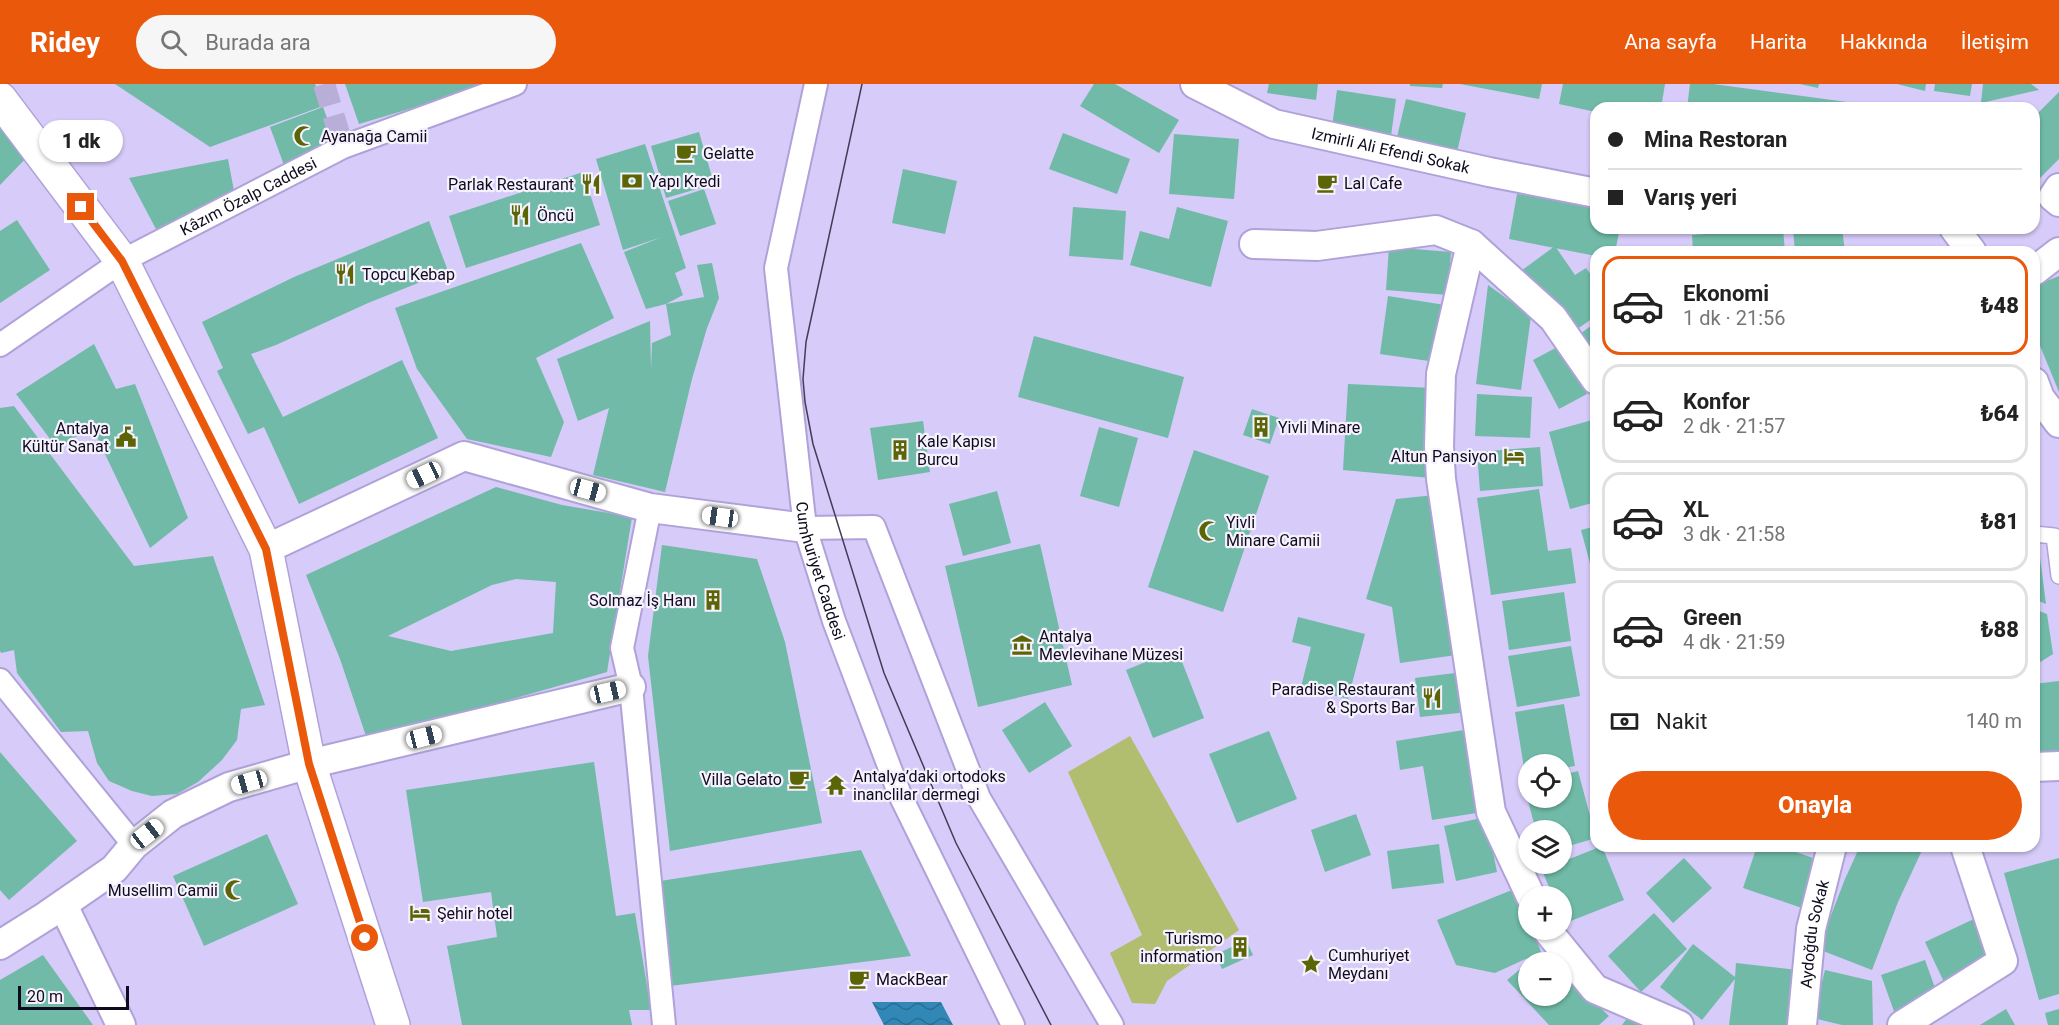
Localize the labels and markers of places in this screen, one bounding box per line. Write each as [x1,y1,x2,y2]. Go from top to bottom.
mosque icon: Ayanağa Camii [292,124,316,148]
place label: Ayanağa Camii [321,127,427,146]
cafe icon: Gelatte [674,141,698,165]
place label: Gelatte [703,144,754,163]
bank icon: Yapı Kredi [620,169,644,193]
cafe icon: Lal Cafe [1315,171,1339,195]
restaurant icon: Parlak Restaurant [579,172,603,196]
place label: Yapı Kredi [649,172,720,191]
place label: Lal Cafe [1344,174,1402,193]
place label: Parlak Restaurant [448,175,574,194]
restaurant icon: Öncü [508,203,532,227]
place label: Öncü [537,206,574,225]
restaurant icon: Topcu Kebap [333,262,357,286]
place label: Topcu Kebap [362,265,455,284]
building icon: Yivli Minare [1249,415,1273,439]
place label: Yivli Minare [1278,418,1360,437]
place label: Antalya Kültür Sanat [22,419,109,456]
public building icon: Antalya Kültür Sanat [114,425,138,449]
place label: Kale Kapısı Burcu [917,432,996,469]
building icon: Kale Kapısı Burcu [888,438,912,462]
hotel icon: Altun Pansiyon [1502,444,1526,468]
place label: Altun Pansiyon [1391,447,1497,466]
place label: Yivli Minare Camii [1226,513,1320,550]
mosque icon: Yivli Minare Camii [1197,519,1221,543]
building icon: Solmaz İş Hanı [701,588,725,612]
place label: Solmaz İş Hanı [589,591,696,610]
place label: Antalya Mevlevihane Müzesi [1039,627,1183,664]
museum icon: Antalya Mevlevihane Müzesi [1010,633,1034,657]
place label: Paradise Restaurant & Sports Bar [1272,680,1416,717]
restaurant icon: Paradise Restaurant & Sports Bar [1420,686,1444,710]
cafe icon: Villa Gelato [787,767,811,791]
place label: Antalya’daki ortodoks inanclilar dermegi [853,767,1006,804]
place label: Villa Gelato [701,770,782,789]
temple icon: Antalya’daki ortodoks inanclilar dermegi [824,773,848,797]
mosque icon: Musellim Camii [223,878,247,902]
place label: Musellim Camii [108,881,218,900]
hotel icon: Şehir hotel [408,901,432,925]
place label: Şehir hotel [437,904,513,923]
place label: Turismo information [1140,929,1223,966]
building icon: Turismo information [1228,935,1252,959]
place label: Cumhuriyet Meydanı [1328,946,1409,983]
place icon: Cumhuriyet Meydanı [1299,952,1323,976]
cafe icon: MackBear [847,967,871,991]
place label: MackBear [876,970,948,989]

